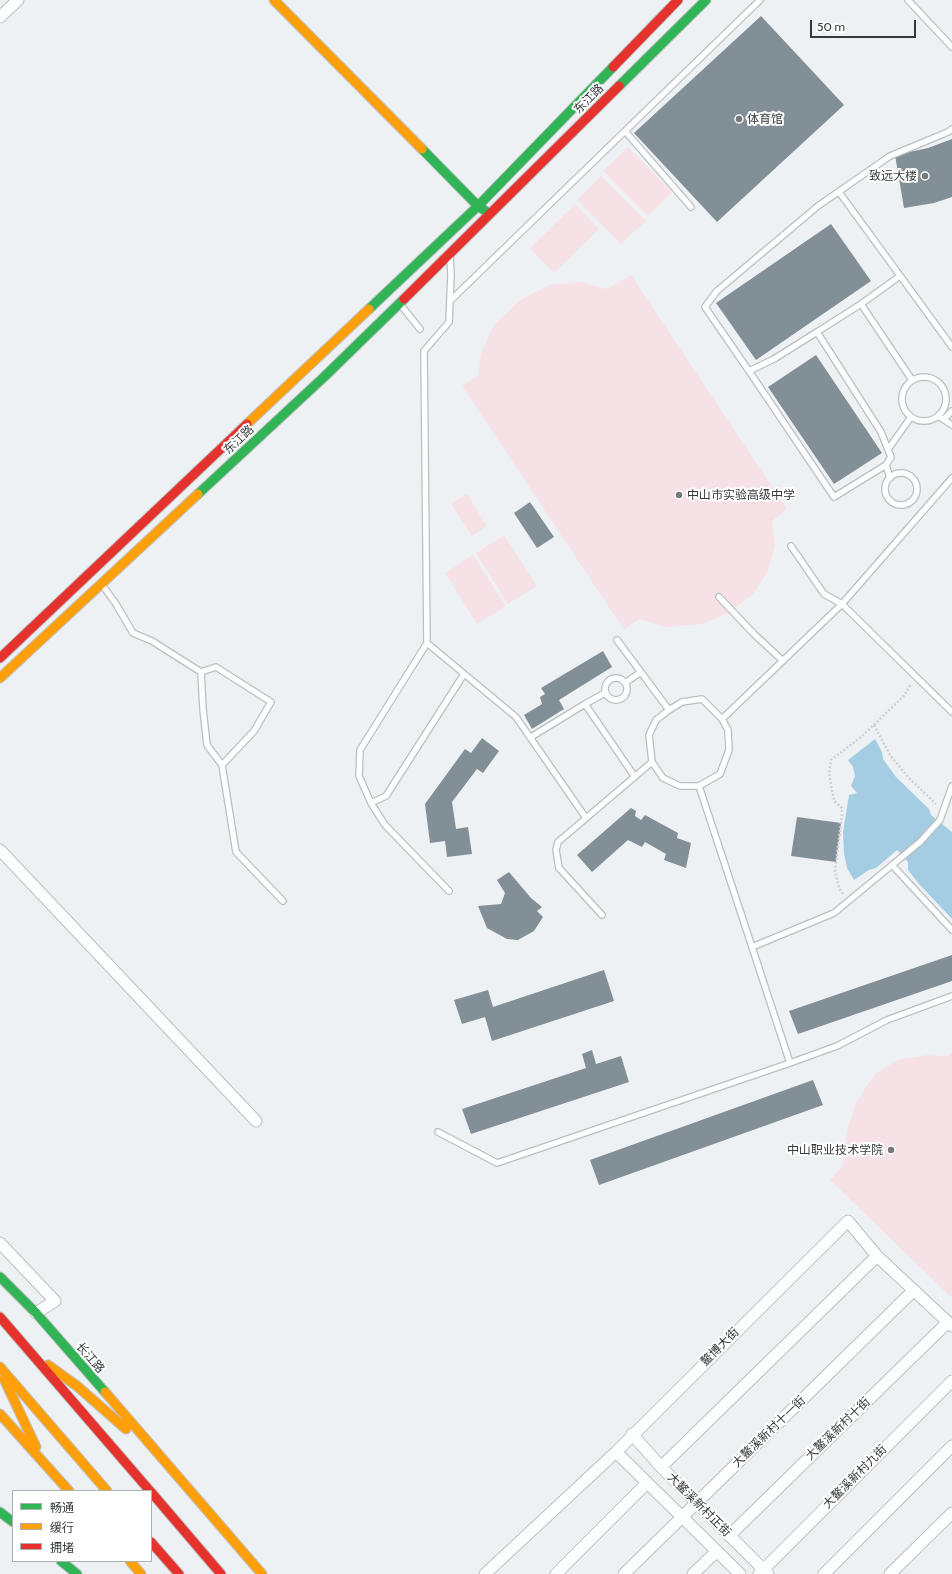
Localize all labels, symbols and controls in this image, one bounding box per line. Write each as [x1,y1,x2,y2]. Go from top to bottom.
scale bar [812,12,918,38]
text: 50 m [817,19,845,34]
street label: 东江路 [571,81,607,117]
place label: 体育馆 [747,112,783,126]
marker: 体育馆 [734,114,744,124]
place label: 致远大楼 [869,169,917,183]
marker: 致远大楼 [920,171,930,181]
street label: 东江路 [221,422,257,458]
place label: 中山市实验高级中学 [687,488,795,502]
marker: 中山市实验高级中学 [674,490,684,500]
place label: 中山职业技术学院 [787,1143,883,1157]
marker: 中山职业技术学院 [886,1145,896,1155]
street label: 鳌博大街 [698,1325,742,1369]
street label: 长江路 [73,1340,107,1376]
street label: 大鳌溪新村十一街 [729,1393,809,1471]
street label: 大鳌溪新村十街 [803,1395,873,1463]
street label: 大鳌溪新村九街 [820,1442,890,1512]
street label: 大鳌溪新村正街 [664,1470,734,1540]
legend [12,1490,152,1562]
text: 畅通 [50,1500,74,1515]
text: 缓行 [50,1520,74,1535]
text: 拥堵 [50,1540,74,1555]

